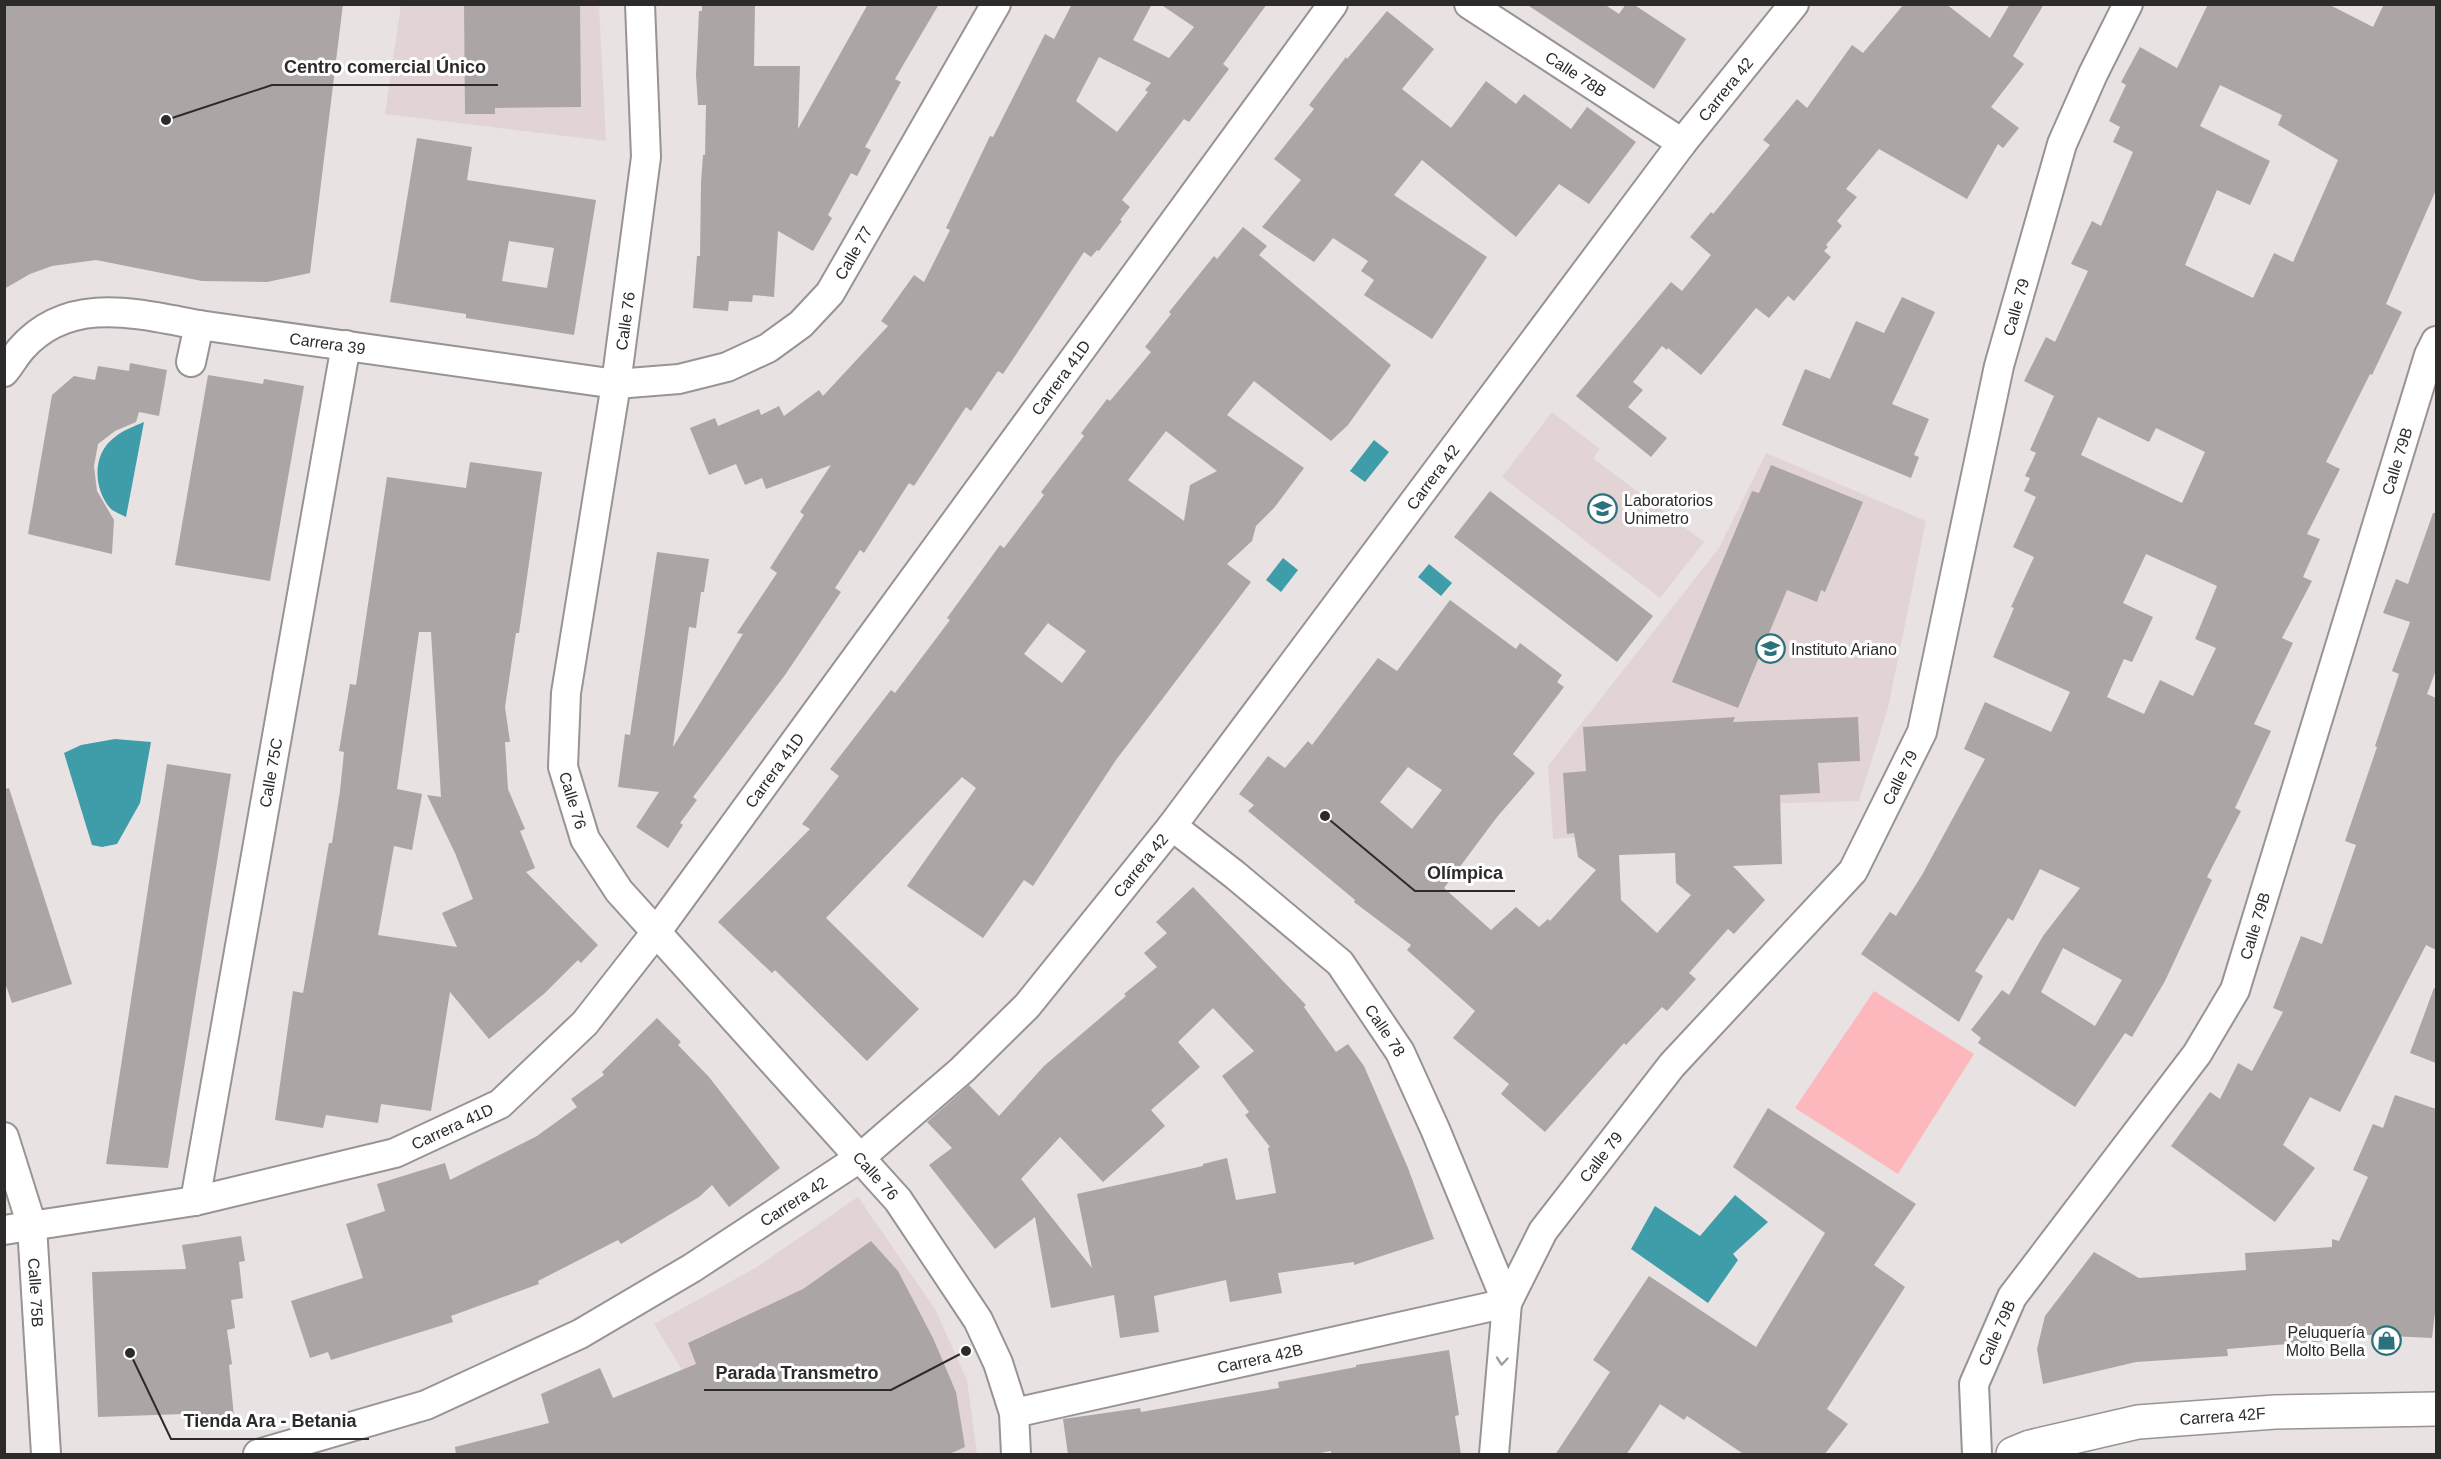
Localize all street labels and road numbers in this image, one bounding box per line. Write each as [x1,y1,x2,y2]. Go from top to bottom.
street label: Calle 78B [1542,48,1610,100]
street label: Carrera 42 [1695,54,1756,125]
street label: Calle 77 [832,223,876,283]
street label: Calle 79 [2000,277,2032,338]
street label: Calle 76 [613,291,638,351]
street label: Carrera 39 [288,330,367,357]
street label: Carrera 41D [1028,337,1094,418]
street label: Calle 79B [2379,425,2415,497]
street label: Carrera 42 [1403,441,1463,513]
street label: Carrera 41D [742,730,807,811]
street label: Calle 75C [257,737,286,809]
street label: Calle 79 [1879,748,1921,808]
street label: Calle 76 [556,770,589,831]
street label: Carrera 42 [1110,830,1171,901]
street label: Calle 79B [2237,890,2273,962]
street label: Calle 78 [1361,1001,1408,1060]
street label: Carrera 41D [409,1100,496,1153]
street label: Calle 79 [1576,1129,1626,1186]
street label: Calle 76 [850,1148,902,1203]
street label: Carrera 42 [757,1174,830,1230]
street label: Calle 75B [25,1257,46,1328]
street label: Calle 79B [1975,1298,2019,1368]
street label: Carrera 42B [1216,1341,1304,1376]
street label: Carrera 42F [2179,1405,2266,1428]

